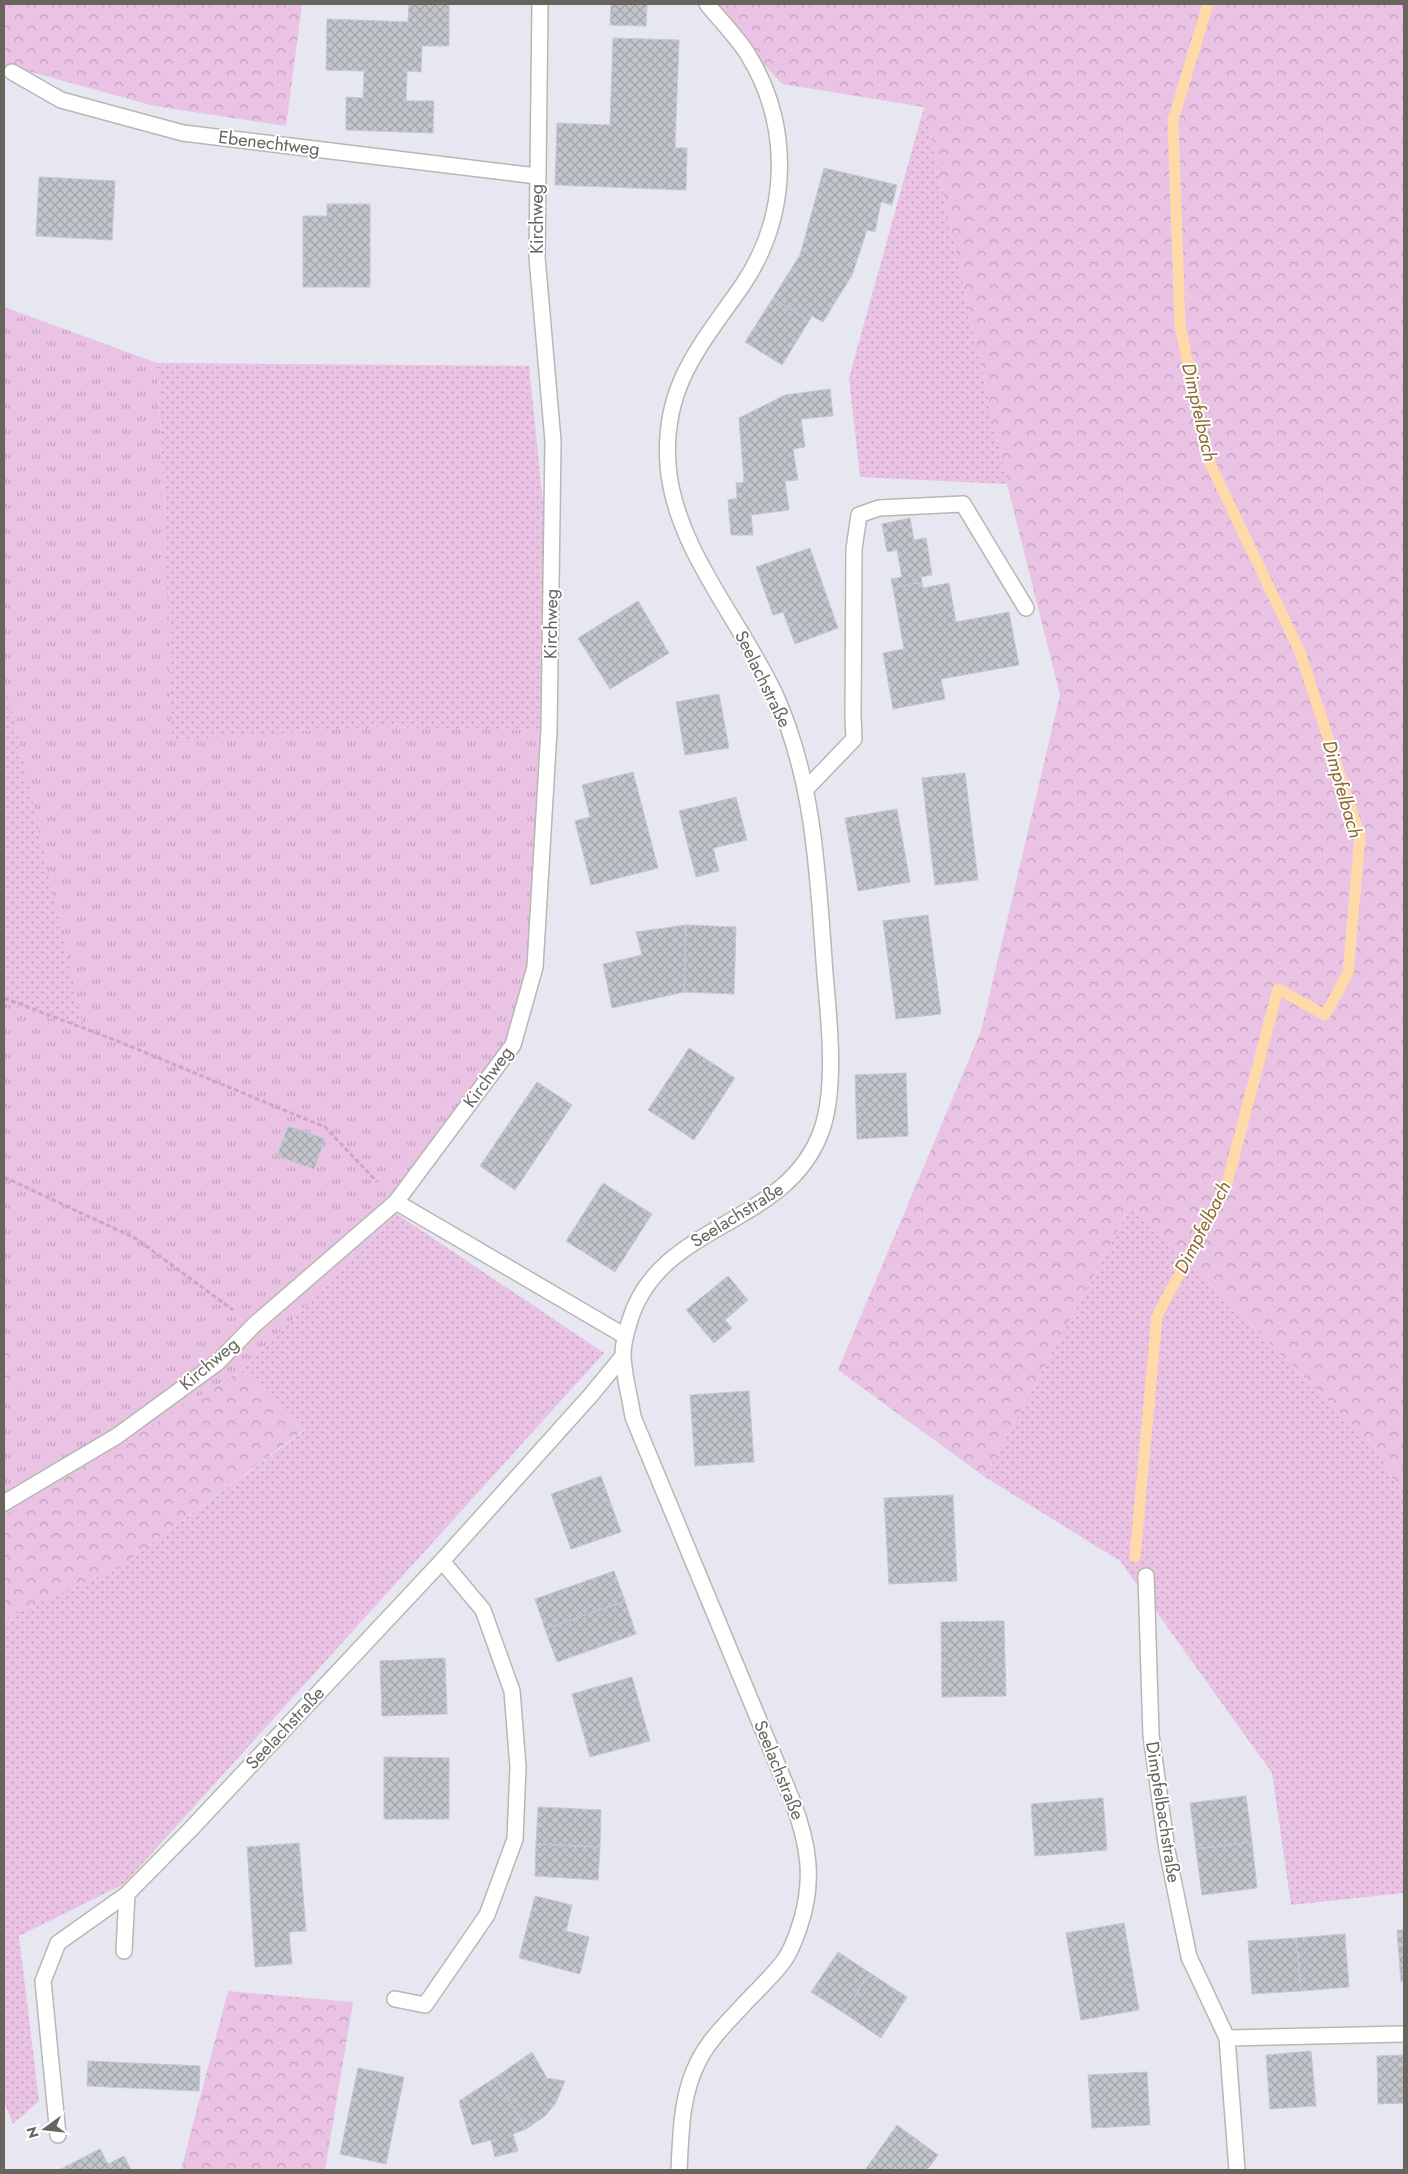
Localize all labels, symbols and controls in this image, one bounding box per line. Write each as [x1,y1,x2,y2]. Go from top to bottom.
street label: Ebenechtweg [217,124,321,162]
street label: Kirchweg [524,184,550,254]
water label: Dimpfelbach [1175,360,1224,464]
street label: Kirchweg [537,589,565,659]
street label: Seelachstraße [728,626,798,732]
water label: Dimpfelbach [1316,737,1369,841]
street label: Kirchweg [457,1041,519,1113]
street label: Seelachstraße [686,1176,788,1254]
water label: Dimpfelbach [1168,1176,1237,1278]
street label: Kirchweg [174,1331,244,1397]
street label: Seelachstraße [240,1681,330,1775]
street label: Seelachstraße [747,1716,811,1824]
street label: Dimpfelbachstraße [1139,1740,1187,1884]
north arrow [20,2104,70,2154]
text: N [21,2124,44,2140]

